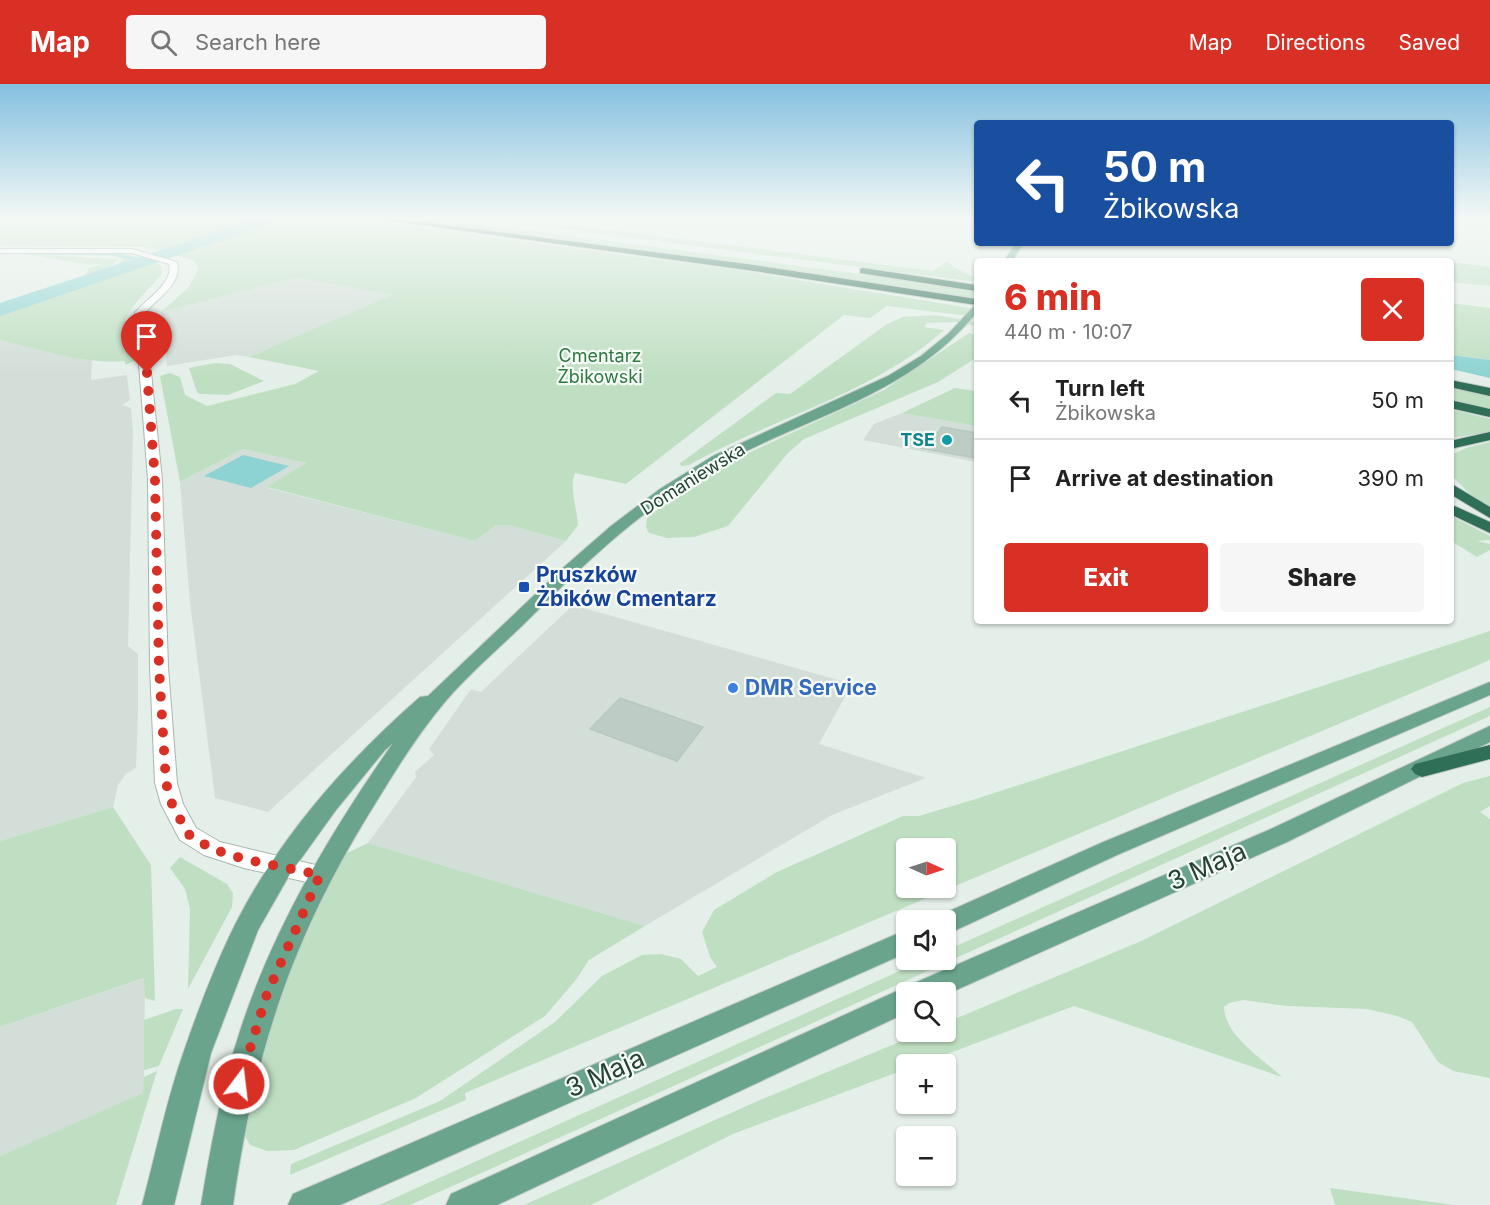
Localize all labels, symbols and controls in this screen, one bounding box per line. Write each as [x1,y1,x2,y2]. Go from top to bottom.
search box [126,15,546,69]
text: Map [30,25,90,59]
icon: search [147,26,180,59]
text: Search here [195,29,321,55]
text: Map [1189,30,1232,55]
text: Directions [1265,30,1366,55]
text: Saved [1399,30,1460,55]
text: 50 m [1103,141,1206,192]
icon: left [1004,144,1082,222]
text: Żbikowska [1103,192,1239,225]
text: 6 min [1004,275,1102,319]
button: close [1361,278,1424,341]
pin [121,311,172,373]
icon: arrive [130,320,163,353]
text: 440 m · 10:07 [1004,320,1133,344]
park label: Cmentarz Żbikowski [557,345,643,387]
text: Turn left [1055,375,1145,401]
icon: left [1004,384,1037,417]
text: 50 m [1371,387,1424,413]
text: Żbikowska [1055,401,1156,425]
place label: TSE [900,429,935,450]
marker: TSE [940,433,954,447]
street label: Domaniewska [637,438,749,519]
icon: arrive [1004,462,1037,495]
text: Arrive at destination [1055,465,1274,491]
text: 390 m [1357,465,1424,491]
button: Exit [1004,543,1208,612]
button: Share [1220,543,1424,612]
place label: Pruszków Żbików Cmentarz [536,562,717,611]
marker: Pruszków Żbików Cmentarz [517,580,531,594]
place label: DMR Service [745,675,877,700]
marker: DMR Service [726,681,740,695]
street label: 3 Maja [1163,835,1251,896]
north arrow [896,838,956,898]
map controls [896,838,956,1186]
button: sound [896,910,956,970]
button: search [896,982,956,1042]
street label: 3 Maja [561,1042,649,1103]
position arrow [207,1052,271,1116]
button: + [896,1054,956,1114]
button: − [896,1126,956,1186]

